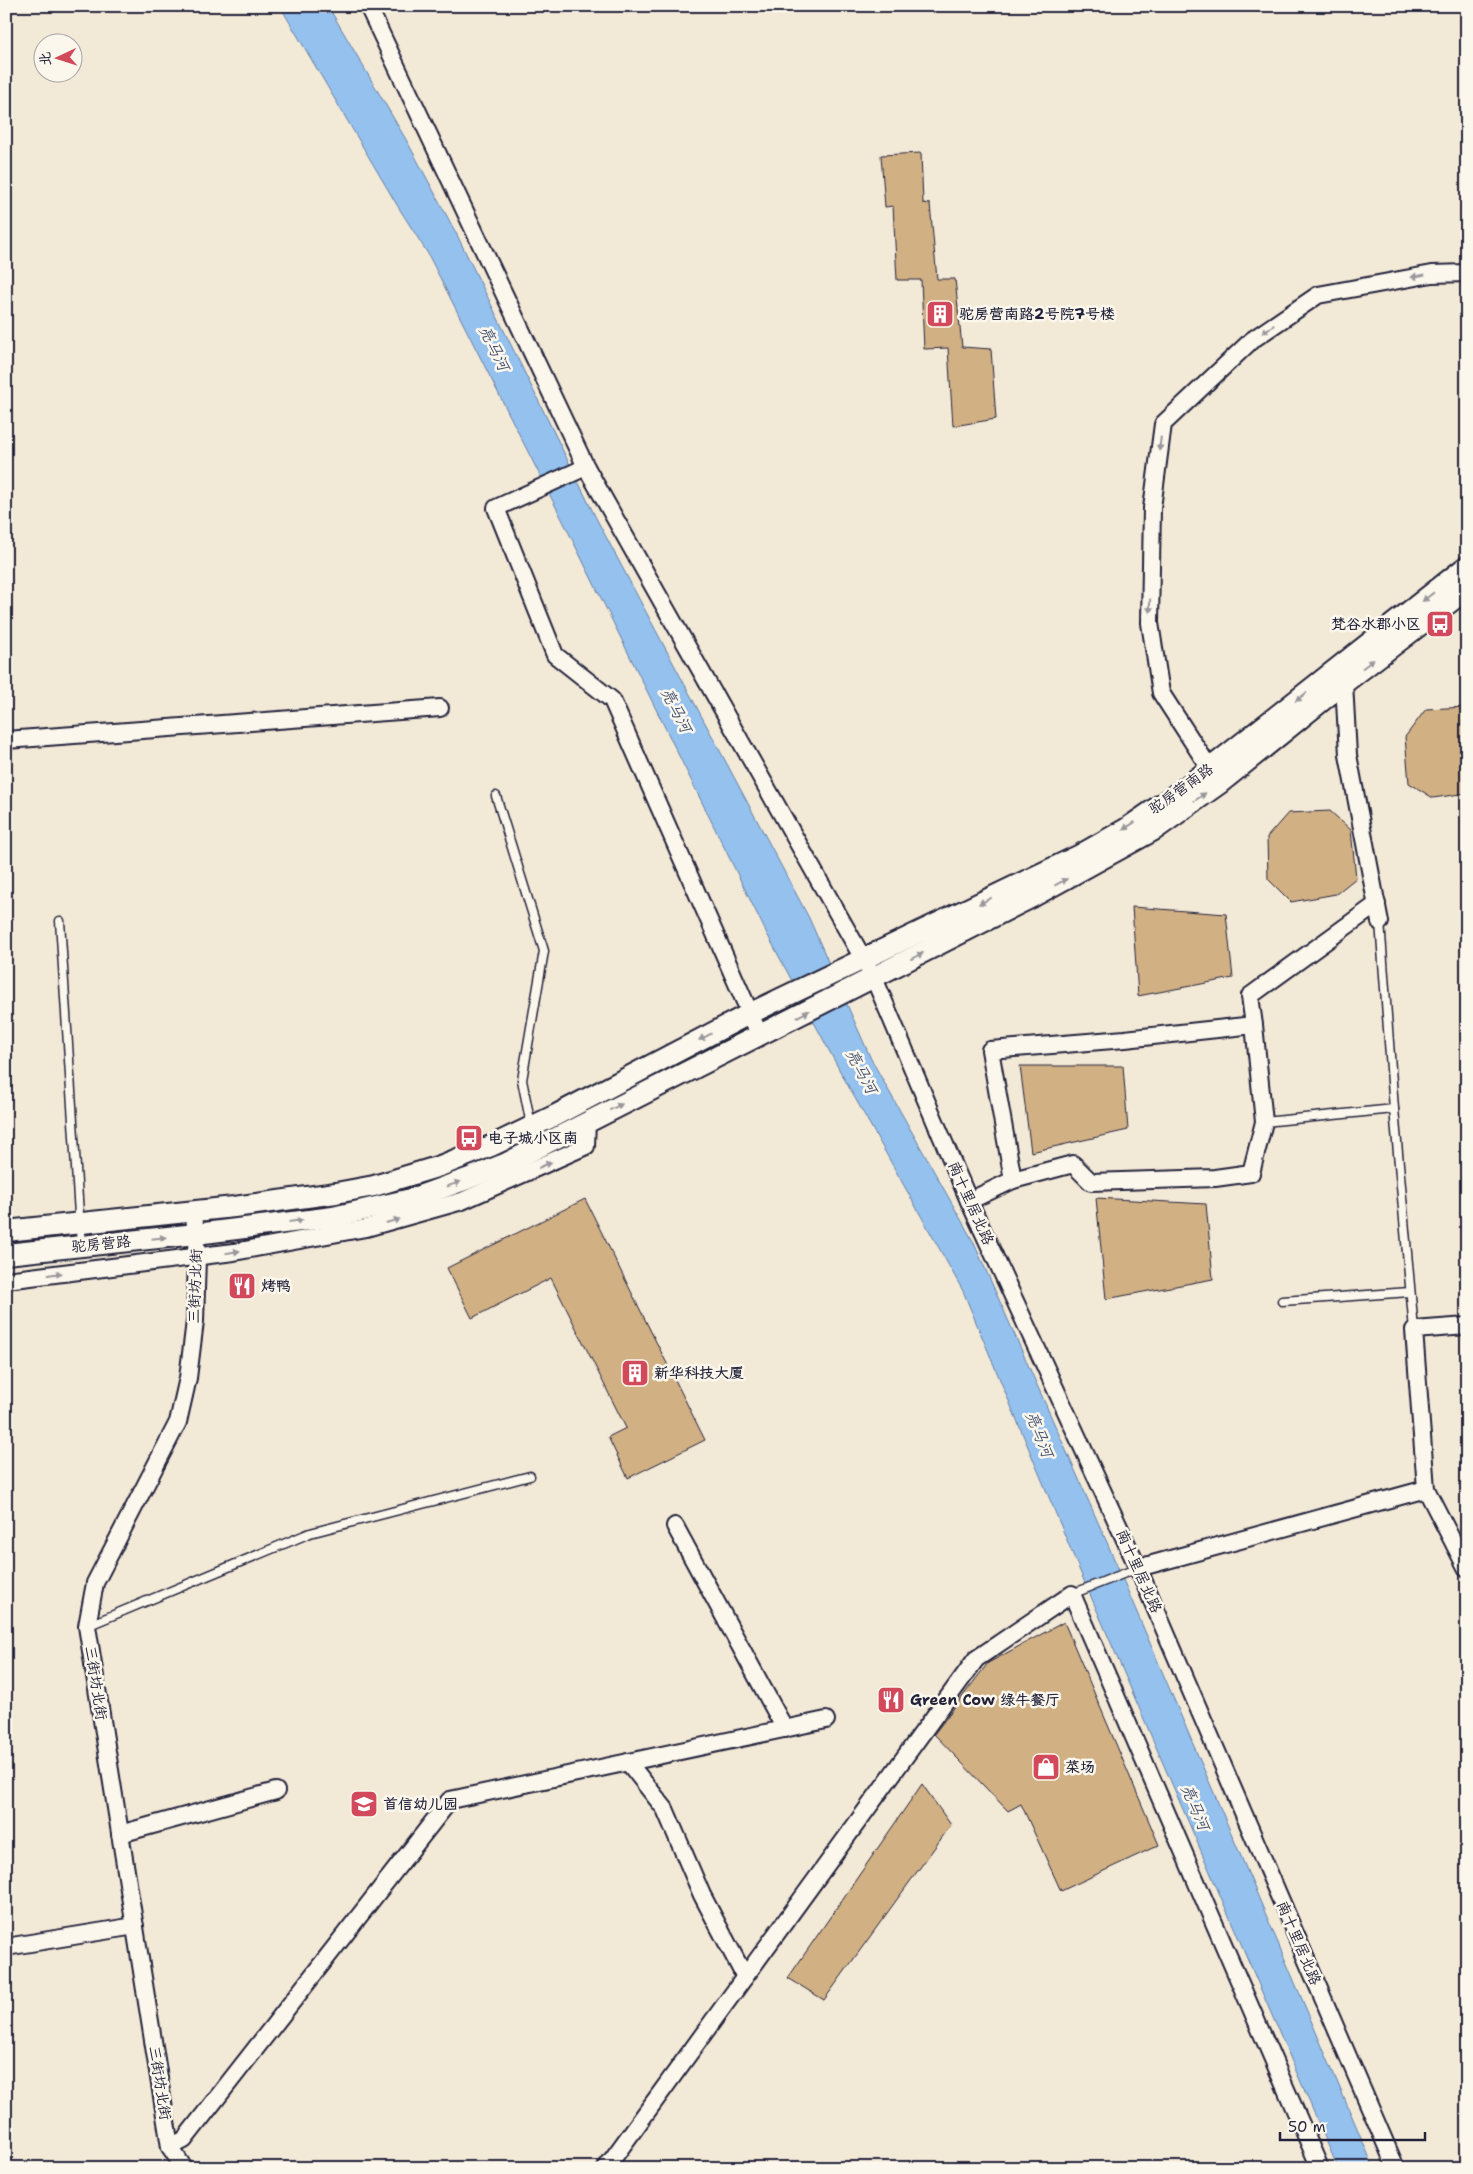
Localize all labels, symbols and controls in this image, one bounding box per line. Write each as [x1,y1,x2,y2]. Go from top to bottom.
north arrow [32,32,82,82]
text: 北 [36,51,54,67]
one-way arrow [1410,273,1426,281]
building icon: 驼房营南路2号院7号楼 [925,299,955,329]
place label: 驼房营南路2号院7号楼 [959,304,1115,324]
water label: 亮马河 [475,322,516,377]
one-way arrow [1261,324,1275,334]
one-way arrow [1156,437,1164,453]
one-way arrow [1422,591,1435,602]
one-way arrow [1146,598,1154,614]
bus stop icon: 梵谷水郡小区 [1425,609,1455,639]
place label: 梵谷水郡小区 [1331,614,1421,634]
one-way arrow [1361,658,1374,669]
water label: 亮马河 [656,684,698,739]
one-way arrow [1294,692,1307,702]
street label: 驼房营南路 [1145,759,1217,819]
one-way arrow [1193,792,1207,802]
one-way arrow [1122,822,1136,831]
one-way arrow [1055,877,1068,886]
one-way arrow [978,897,992,905]
one-way arrow [910,952,924,960]
one-way arrow [796,1010,810,1018]
one-way arrow [698,1033,713,1041]
water label: 亮马河 [841,1045,884,1100]
one-way arrow [609,1103,623,1111]
bus stop icon: 电子城小区南 [454,1123,484,1153]
place label: 电子城小区南 [488,1128,578,1148]
street label: 南十里居北路 [944,1158,998,1248]
one-way arrow [538,1160,552,1168]
one-way arrow [447,1180,462,1188]
one-way arrow [385,1216,400,1224]
one-way arrow [288,1217,304,1225]
street label: 驼房营路 [70,1231,132,1257]
one-way arrow [151,1234,167,1242]
street label: 三街坊北街 [184,1248,206,1324]
one-way arrow [226,1248,242,1256]
one-way arrow [47,1270,63,1278]
restaurant icon: 烤鸭 [227,1271,257,1301]
place label: 烤鸭 [261,1276,291,1296]
building icon: 新华科技大厦 [620,1358,650,1388]
place label: 新华科技大厦 [654,1363,744,1383]
water label: 亮马河 [1021,1408,1059,1463]
street label: 南十里居北路 [1112,1526,1166,1616]
street label: 三街坊北街 [80,1644,112,1722]
restaurant icon: Green Cow 绿牛餐厅 [876,1685,906,1715]
place label: Green Cow 绿牛餐厅 [910,1690,1060,1710]
shop icon: 菜场 [1031,1752,1061,1782]
place label: 菜场 [1065,1757,1095,1777]
water label: 亮马河 [1176,1781,1216,1836]
school or university icon: 首信幼儿园 [349,1789,379,1819]
place label: 首信幼儿园 [383,1794,458,1814]
street label: 南十里居北路 [1272,1898,1326,1988]
street label: 三街坊北街 [144,2044,176,2122]
scale bar [1280,2109,1426,2141]
text: 50 m [1288,2117,1326,2137]

